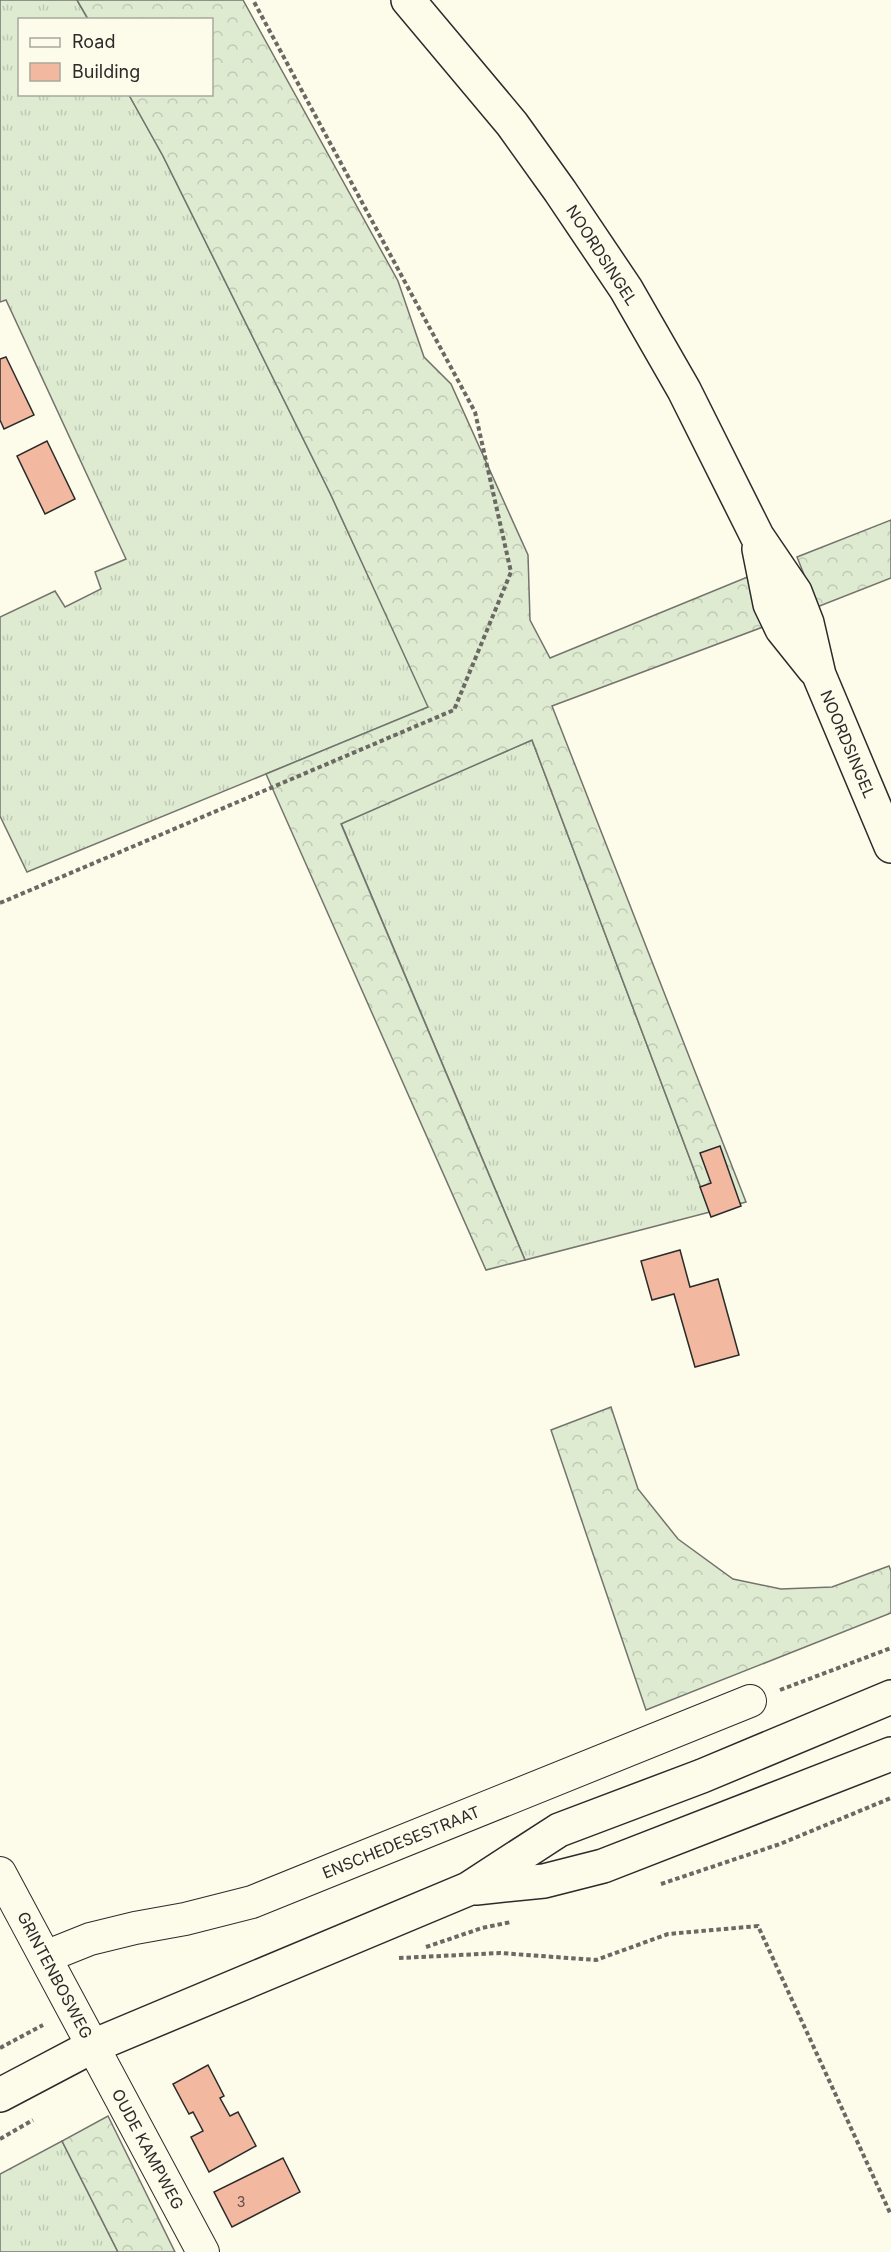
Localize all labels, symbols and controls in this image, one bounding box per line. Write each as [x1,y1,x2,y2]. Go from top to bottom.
legend [18,18,213,96]
text: Road [72,31,115,52]
text: Building [72,61,140,82]
street label: NOORDSINGEL [562,201,642,309]
street label: NOORDSINGEL [816,687,880,801]
street label: ENSCHEDESESTRAAT [319,1801,483,1883]
street label: GRINTENBOSWEG [13,1908,97,2042]
street label: OUDE KAMPWEG [108,2085,188,2213]
house number: 3 [237,2193,245,2210]

